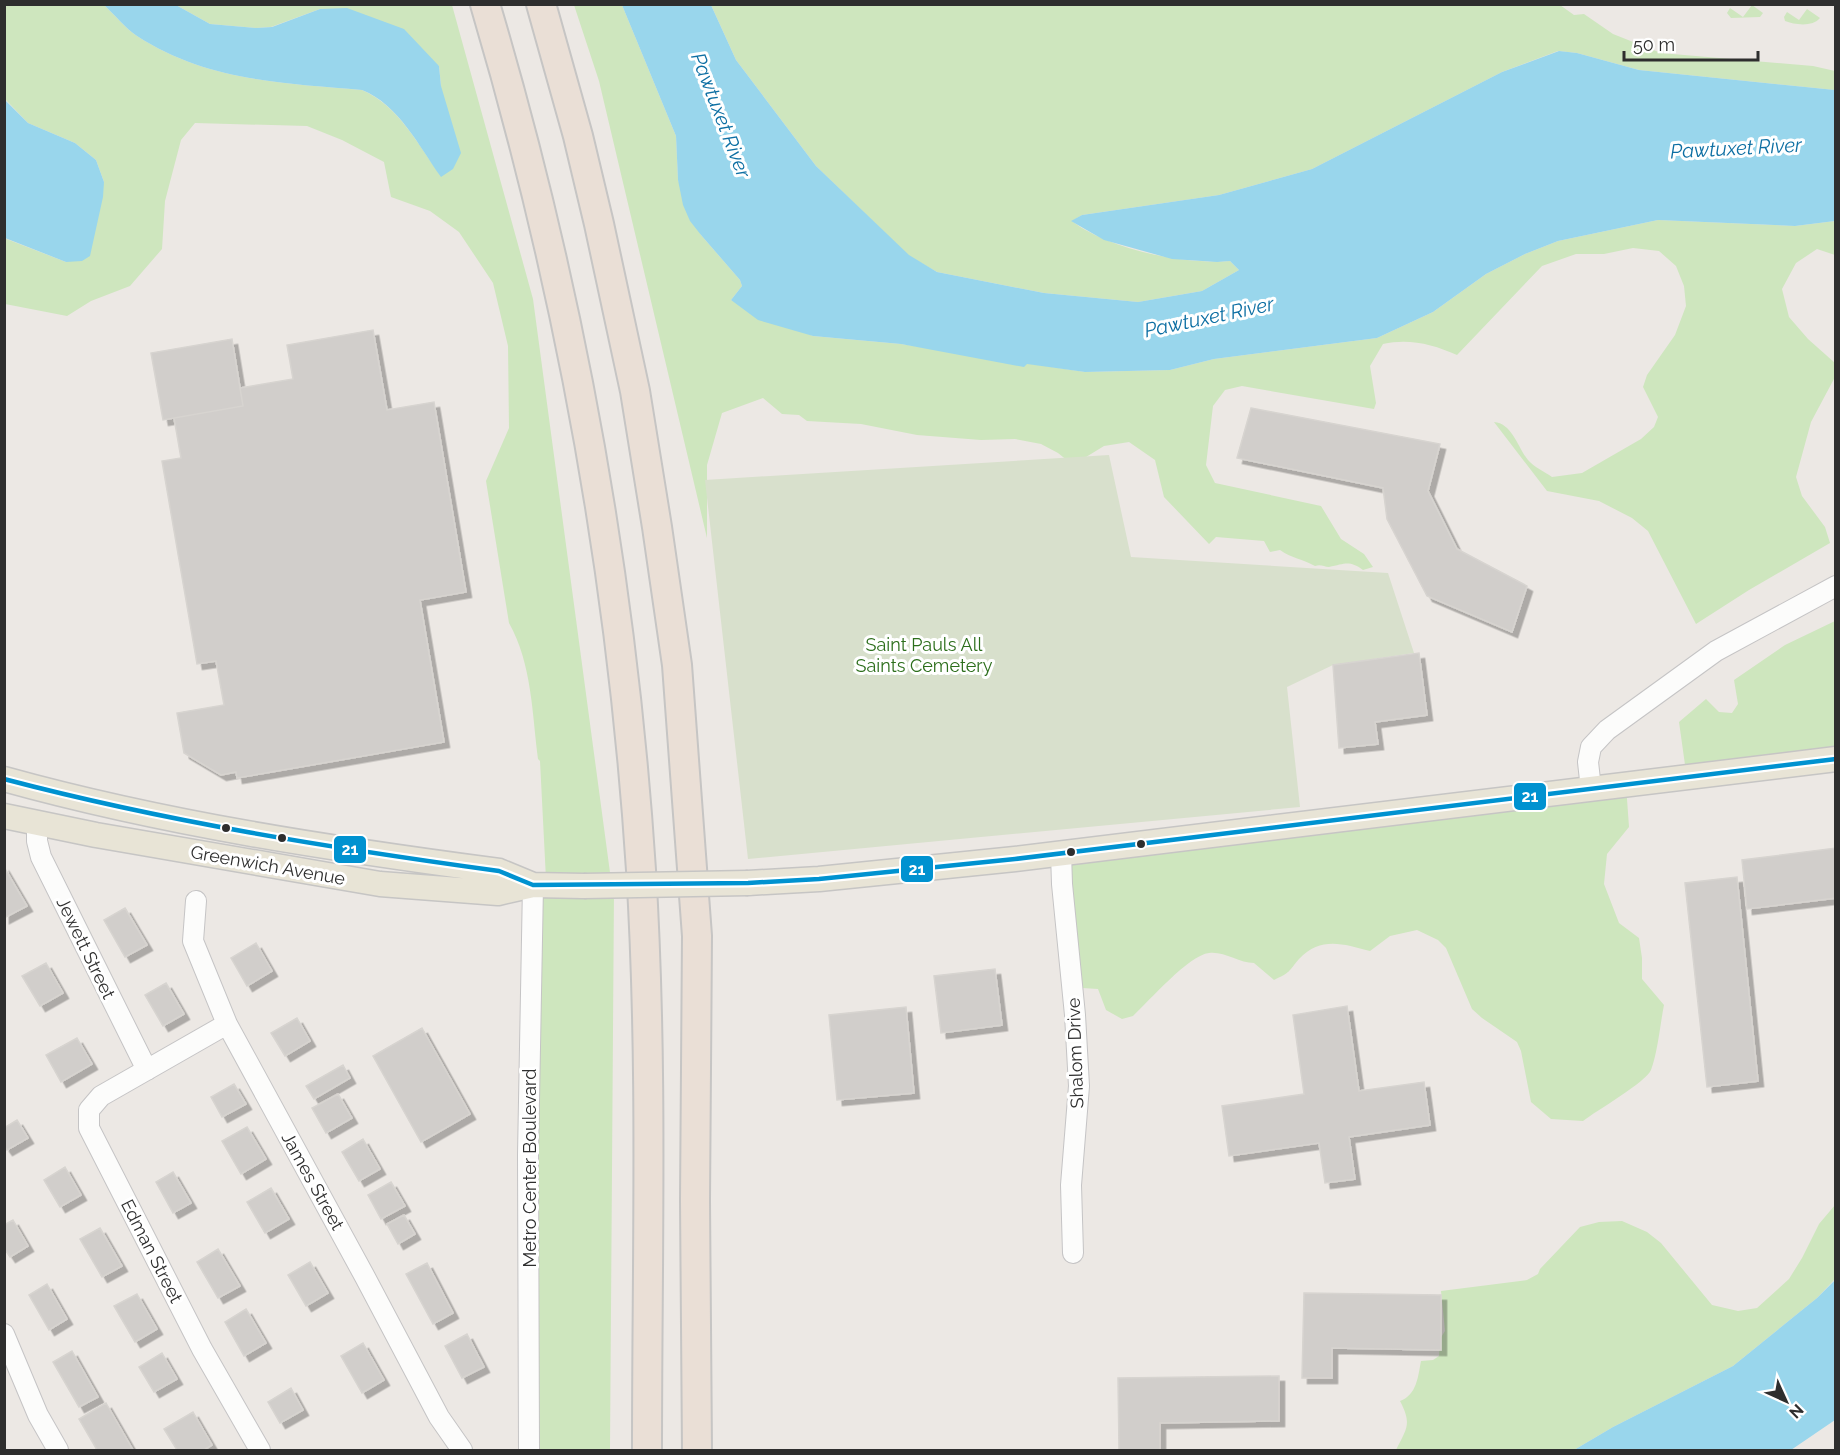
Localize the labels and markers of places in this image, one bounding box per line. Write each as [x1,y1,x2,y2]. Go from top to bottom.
unlabelled marker [220,822,232,834]
unlabelled marker [276,832,288,844]
unlabelled marker [1135,838,1147,850]
unlabelled marker [1065,846,1077,858]

